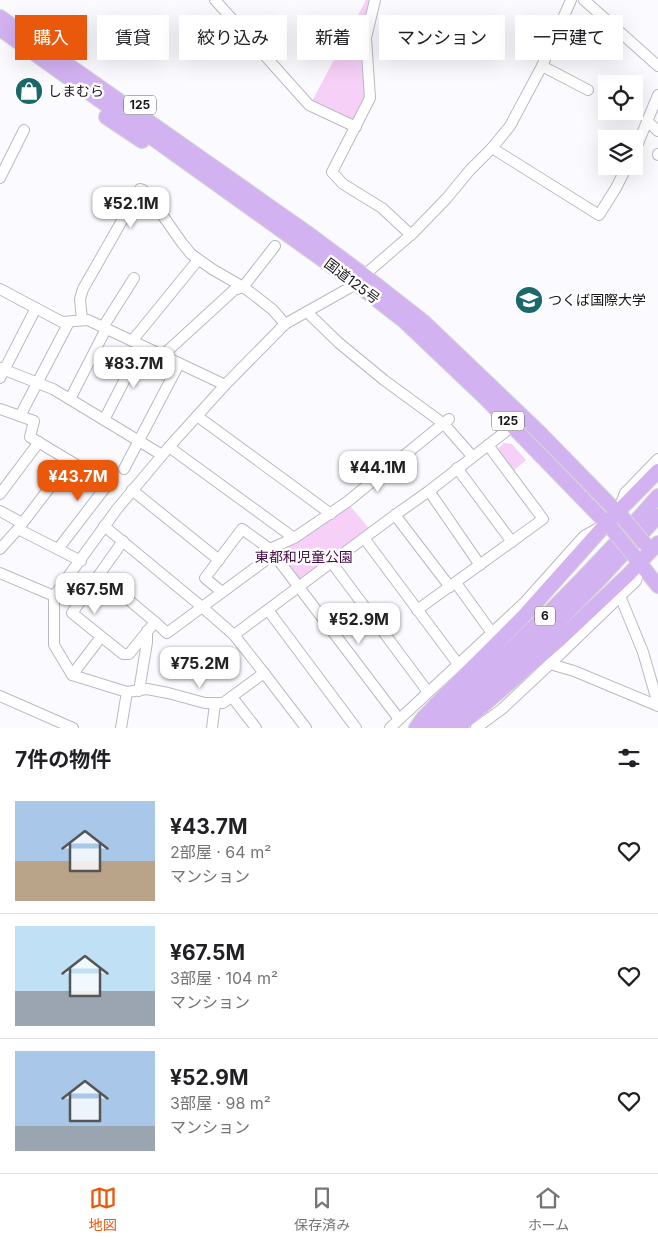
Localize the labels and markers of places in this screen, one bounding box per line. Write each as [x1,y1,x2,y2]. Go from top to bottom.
shop icon: しまむら [14,76,44,106]
place label: しまむら [48,82,104,99]
pin: ¥52.1M [90,186,172,229]
school or university icon: つくば国際大学 [514,285,544,315]
place label: つくば国際大学 [548,291,646,308]
pin: ¥83.7M [93,346,175,389]
pin: ¥44.1M [337,450,419,493]
pin: ¥43.7M [37,460,119,502]
pin: ¥67.5M [54,572,136,615]
pin: ¥52.9M [318,602,400,645]
pin: ¥75.2M [159,646,241,689]

